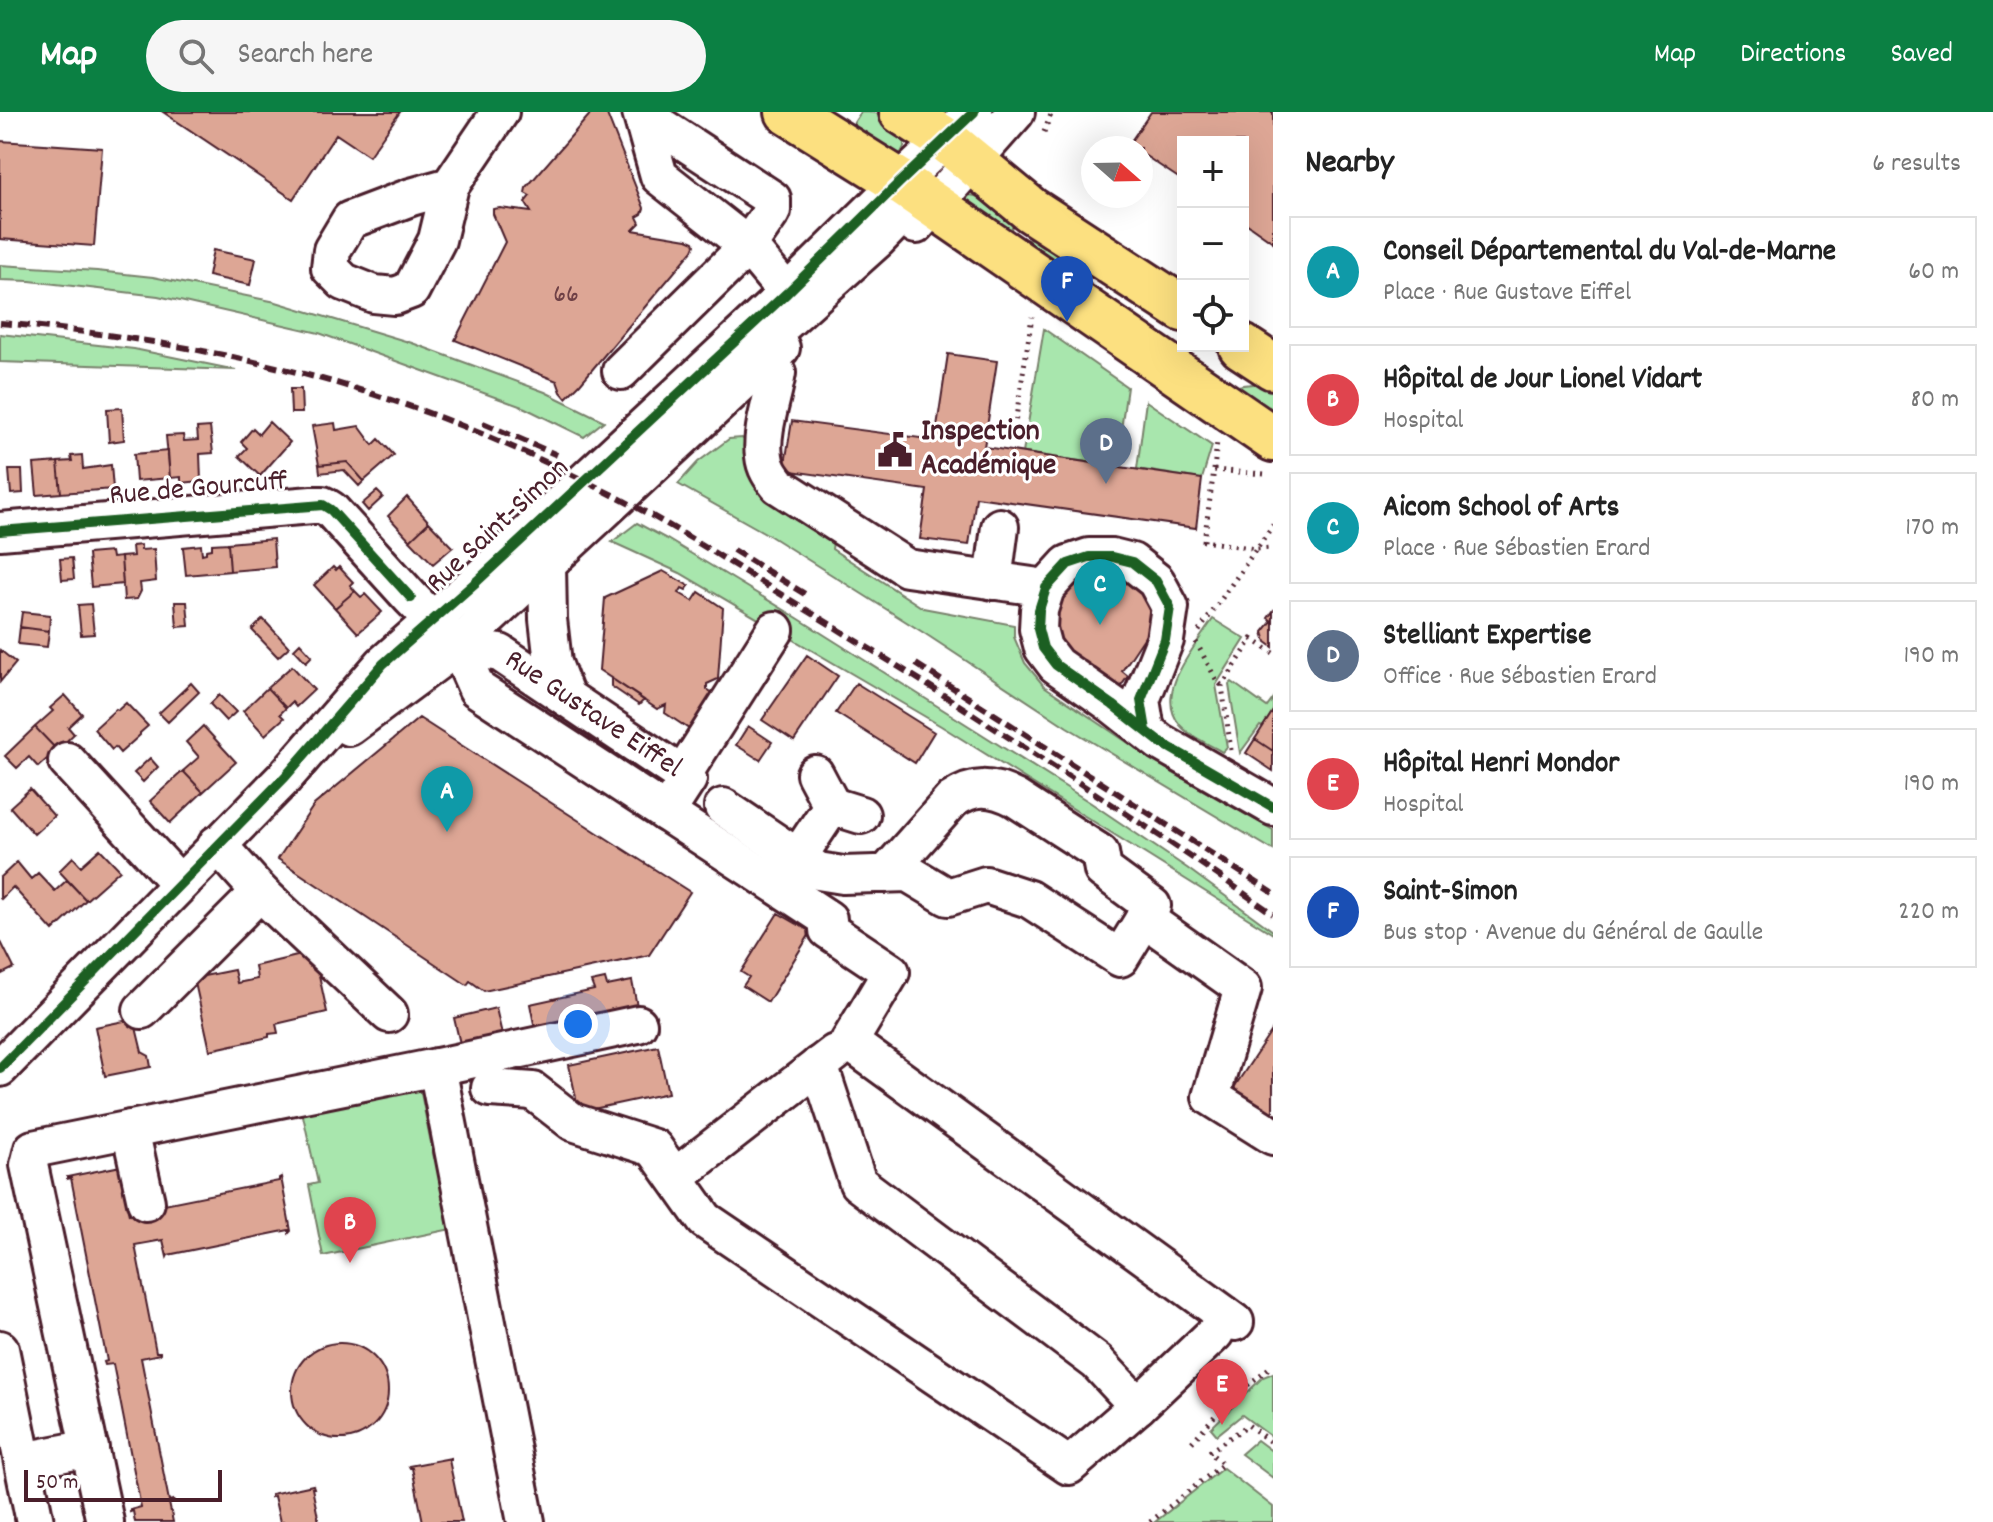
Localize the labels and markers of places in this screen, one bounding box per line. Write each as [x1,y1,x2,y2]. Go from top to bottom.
pin: F [1041,256,1093,322]
place label: Inspection Académique [921,412,1056,489]
pin: D [1080,418,1132,484]
public building icon: Inspection Académique [876,431,914,469]
pin: C [1074,559,1126,625]
pin: A [421,766,473,832]
pin: B [324,1197,376,1263]
pin: E [1196,1359,1248,1425]

